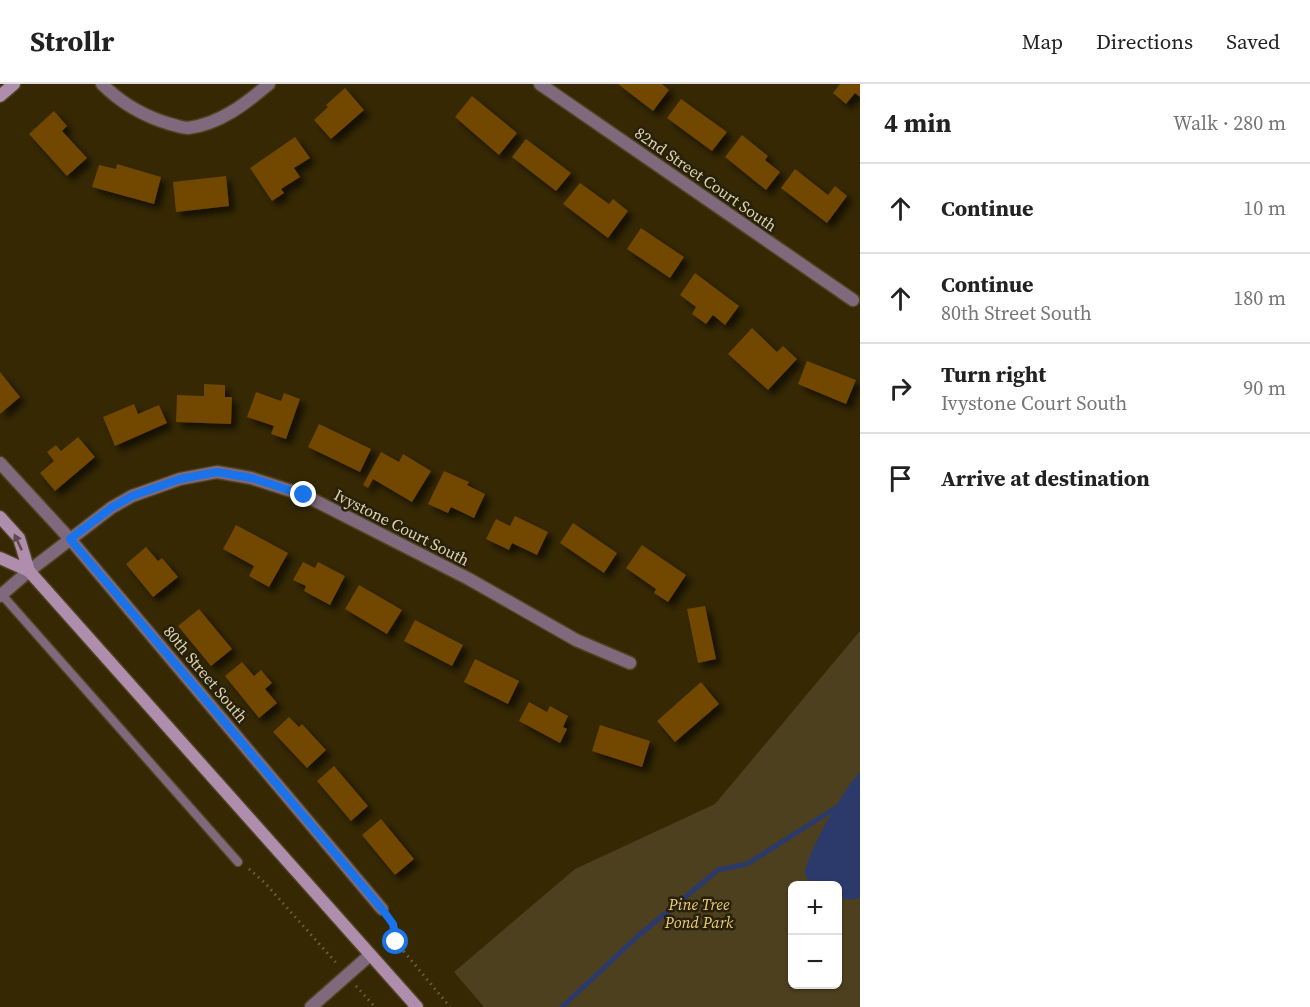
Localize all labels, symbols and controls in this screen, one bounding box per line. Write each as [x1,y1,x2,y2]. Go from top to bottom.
text: Strollr [30,22,114,60]
text: Map [1022,27,1063,56]
text: Directions [1096,27,1193,56]
text: Saved [1226,27,1280,56]
text: 4 min [884,105,951,141]
text: Walk · 280 m [1173,109,1286,137]
street label: 82nd Street Court South [631,122,782,237]
icon: ahead [884,192,917,225]
text: Continue [941,193,1034,223]
text: 10 m [1243,194,1286,222]
text: Continue [941,269,1034,299]
icon: ahead [884,282,917,315]
text: 180 m [1233,284,1286,312]
text: 80th Street South [941,299,1092,327]
text: Turn right [941,359,1046,389]
icon: right [884,372,917,405]
text: 90 m [1243,374,1286,402]
text: Ivystone Court South [941,389,1127,417]
icon: arrive [884,462,917,495]
text: Arrive at destination [941,463,1150,493]
route end [290,481,316,507]
street label: Ivystone Court South [331,483,474,571]
one-way arrow [14,533,24,551]
street label: 80th Street South [159,621,253,728]
map controls [788,881,842,989]
button: + [788,881,842,935]
park label: Pine Tree Pond Park [664,893,734,933]
route start [382,928,408,954]
button: − [788,935,842,989]

